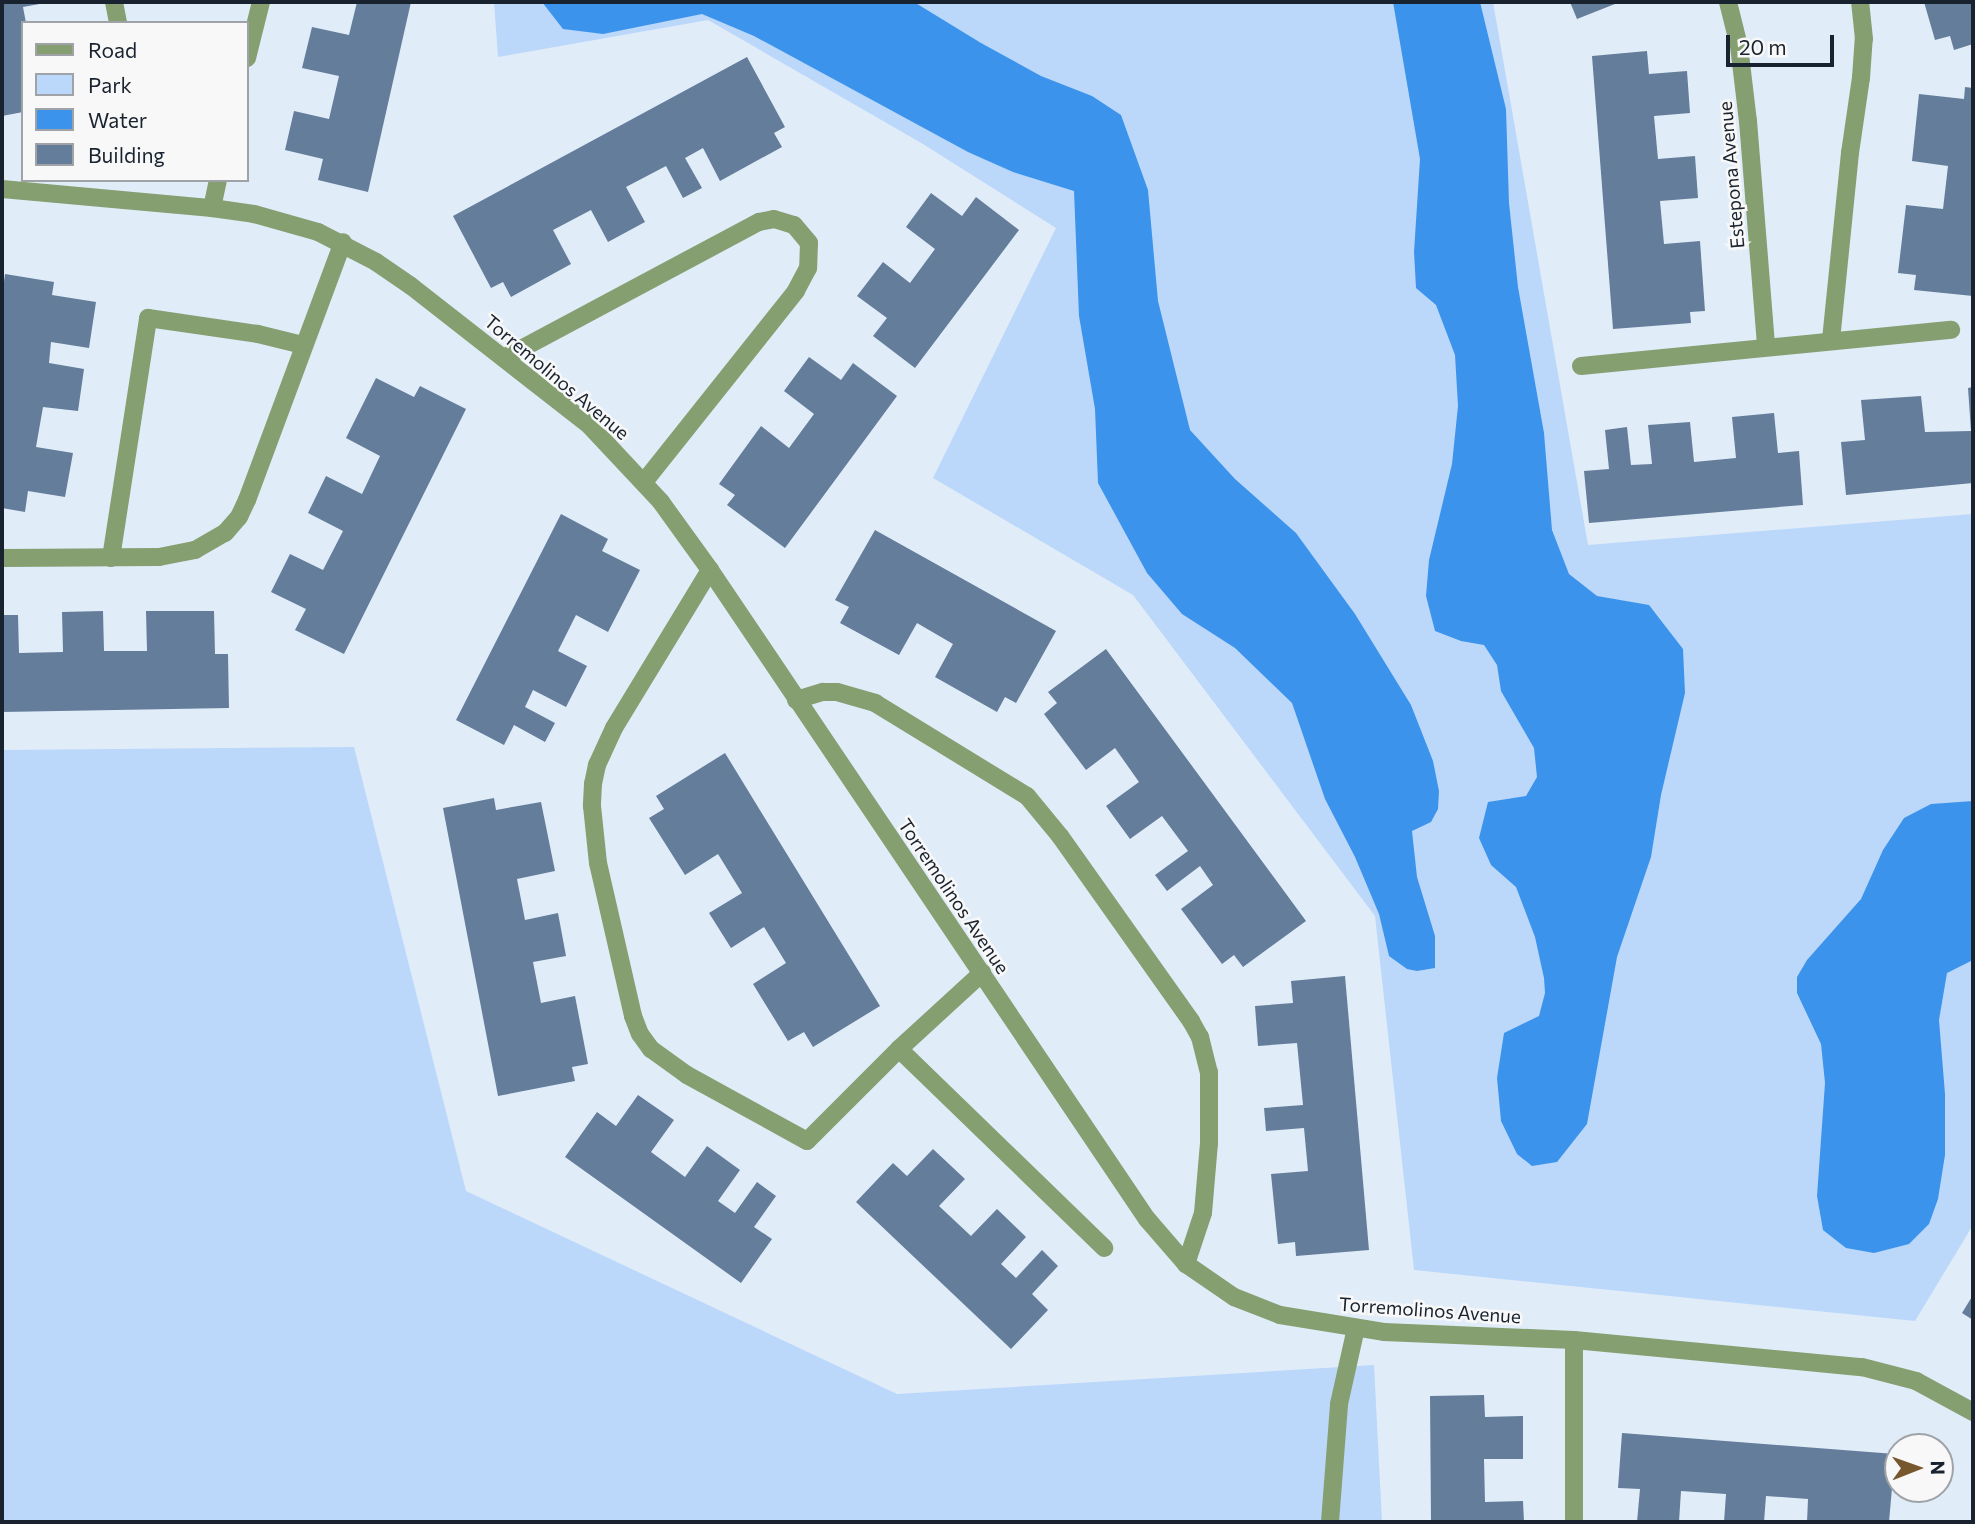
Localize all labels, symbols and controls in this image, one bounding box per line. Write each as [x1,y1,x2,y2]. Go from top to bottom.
legend [21,21,248,182]
scale bar [1730,21,1839,65]
text: 20 m [1739,34,1787,59]
text: Road [88,37,137,62]
text: Park [88,72,132,97]
street label: Estepona Avenue [1713,100,1749,250]
text: Water [88,107,147,132]
text: Building [88,142,165,167]
street label: Torremolinos Avenue [480,310,634,444]
street label: Torremolinos Avenue [894,814,1014,978]
street label: Torremolinos Avenue [1338,1292,1522,1328]
north arrow [1884,1433,1954,1503]
text: N [1927,1460,1950,1475]

